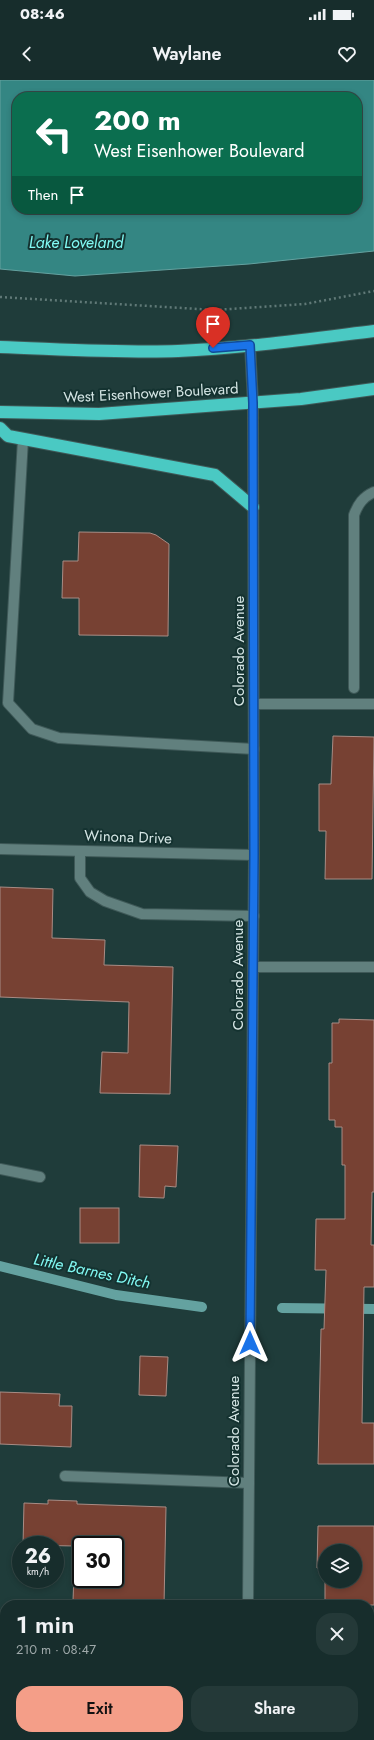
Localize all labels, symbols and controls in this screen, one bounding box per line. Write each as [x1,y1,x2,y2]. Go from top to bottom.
text: 08:46 [20,3,65,25]
text: Waylane [152,41,222,67]
icon: back [16,43,38,65]
icon: heart [336,43,358,65]
text: 200 m [94,100,181,141]
icon: left [28,108,80,160]
text: West Eisenhower Boulevard [94,138,304,164]
text: Then [28,184,58,206]
icon: arrive [66,184,88,206]
water label: Lake Loveland [29,231,124,254]
pin [196,307,230,348]
icon: arrive [202,313,224,335]
street label: West Eisenhower Boulevard [63,377,239,409]
street label: Colorado Avenue [228,596,250,706]
street label: Winona Drive [84,824,172,850]
street label: Colorado Avenue [227,920,249,1030]
water label: Little Barnes Ditch [31,1247,153,1295]
position arrow [229,1322,271,1364]
street label: Colorado Avenue [223,1376,245,1486]
speed limit sign: 30 [72,1536,124,1588]
text: 26 [25,1542,51,1571]
map controls [318,1544,362,1588]
button: layers [318,1544,362,1588]
text: km/h [27,1564,49,1579]
text: 1 min [16,1607,74,1642]
button: close [316,1613,358,1655]
text: 210 m · 08:47 [16,1640,96,1659]
button: Exit [16,1686,183,1732]
button: Share [191,1686,358,1732]

